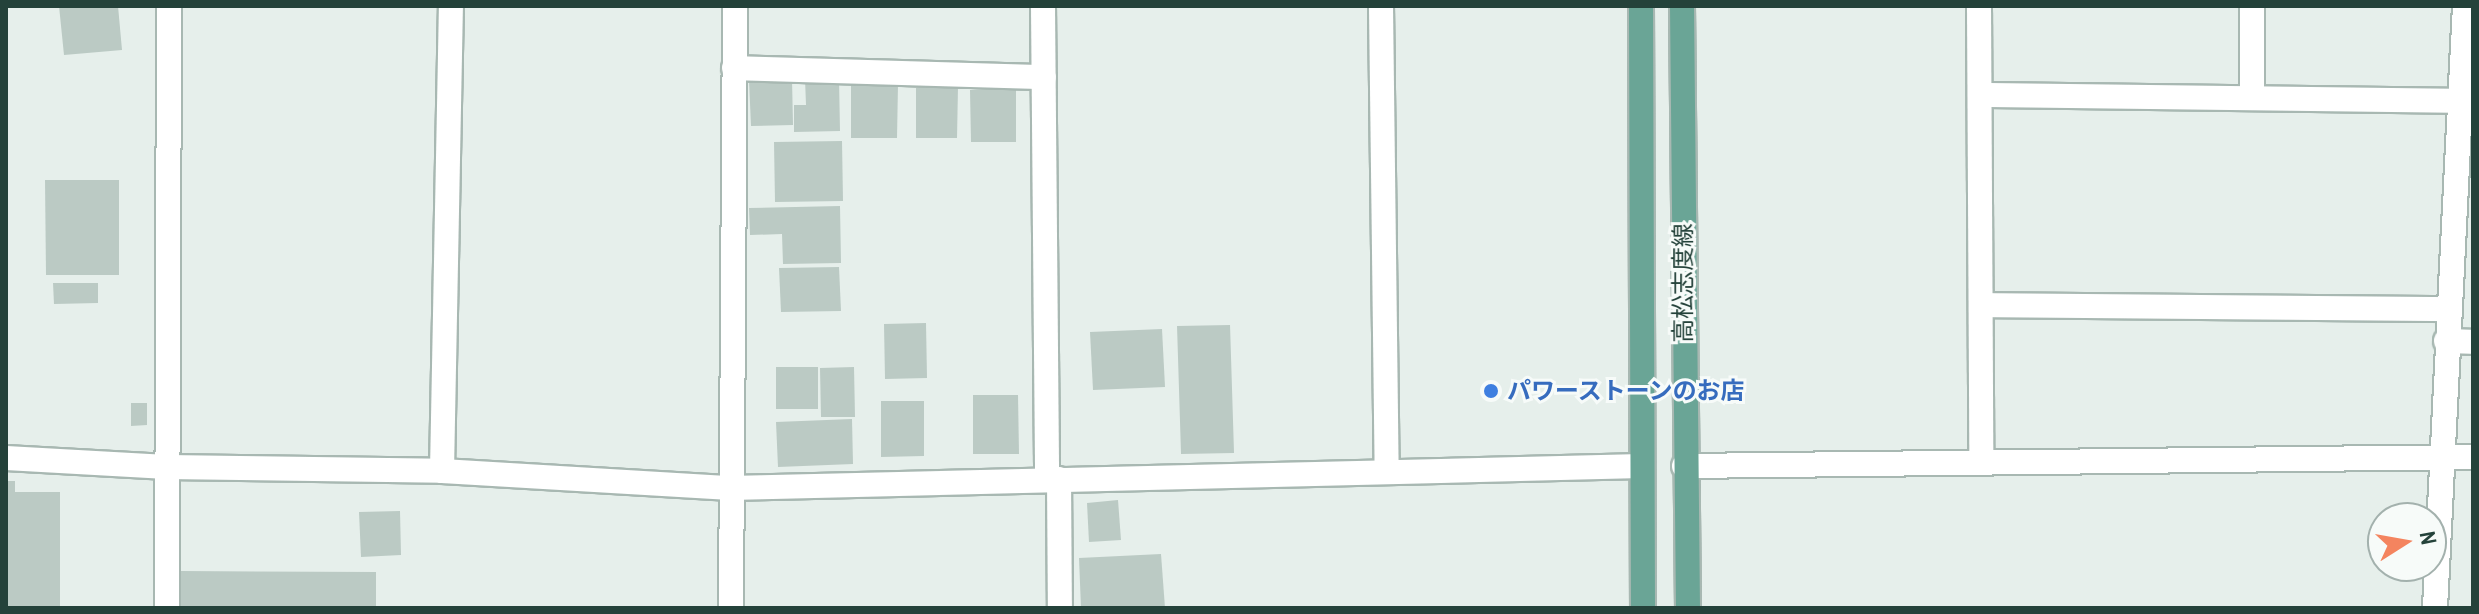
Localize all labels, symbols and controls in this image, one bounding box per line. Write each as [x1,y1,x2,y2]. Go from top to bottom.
street label: 高松志度線 [1669,223,1697,343]
place label: パワーストーンのお店 [1507,377,1747,405]
marker: パワーストーンのお店 [1482,382,1500,400]
north arrow [2367,502,2447,582]
text: N [2413,529,2445,547]

